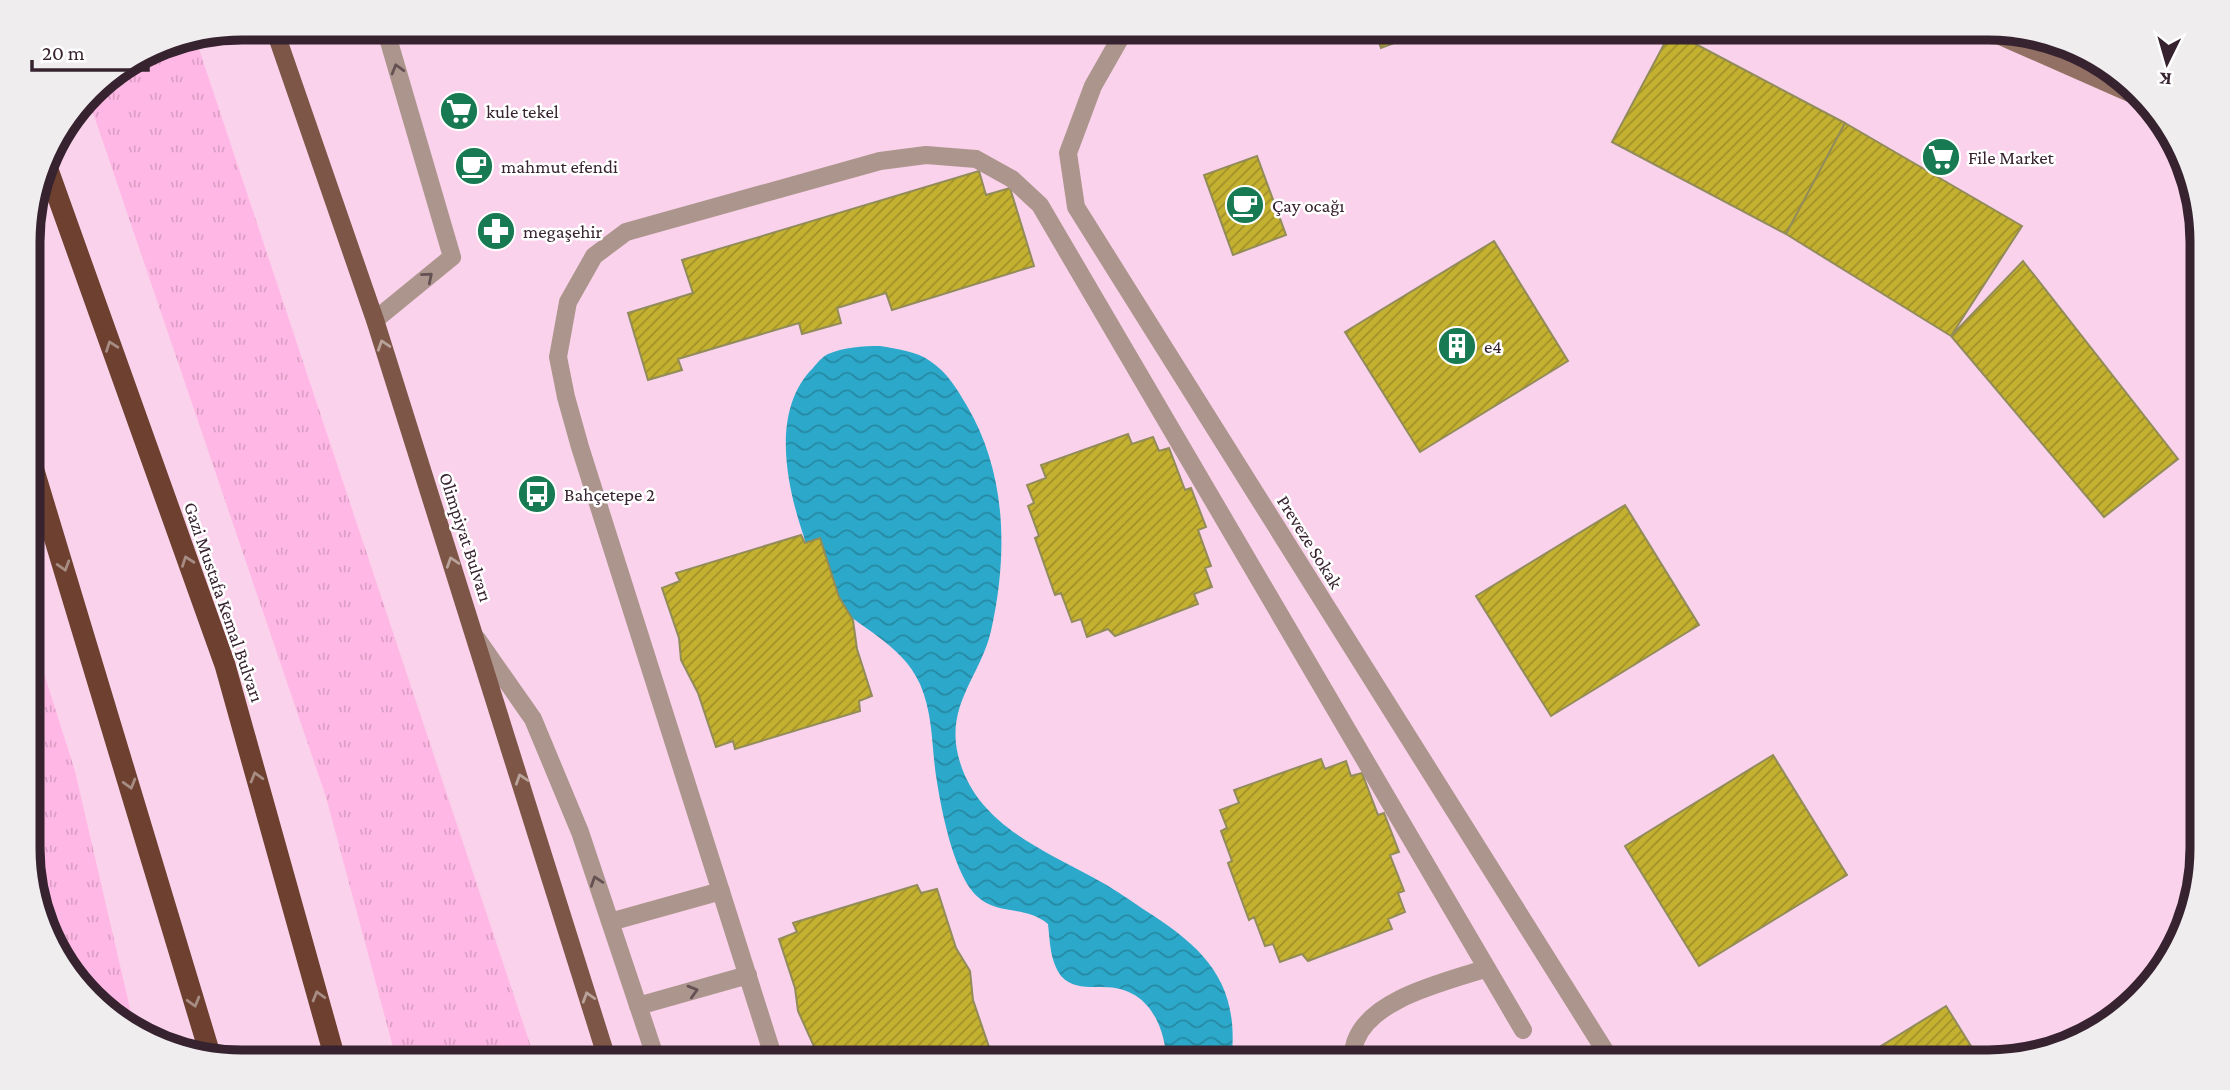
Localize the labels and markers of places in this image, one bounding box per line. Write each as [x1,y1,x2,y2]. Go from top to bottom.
supermarket icon: kule tekel [438,90,480,132]
place label: kule tekel [486,101,559,122]
supermarket icon: File Market [1920,136,1962,178]
cafe icon: mahmut efendi [453,145,495,187]
place label: File Market [1968,147,2055,168]
place label: mahmut efendi [501,156,618,177]
cafe icon: Çay ocağı [1224,184,1266,226]
place label: Çay ocağı [1272,195,1344,216]
pharmacy icon: megaşehir [475,210,517,252]
place label: megaşehir [523,221,602,242]
building icon: e4 [1436,325,1478,367]
place label: e4 [1484,336,1502,357]
bus stop icon: Bahçetepe 2 [516,473,558,515]
place label: Bahçetepe 2 [564,484,655,505]

